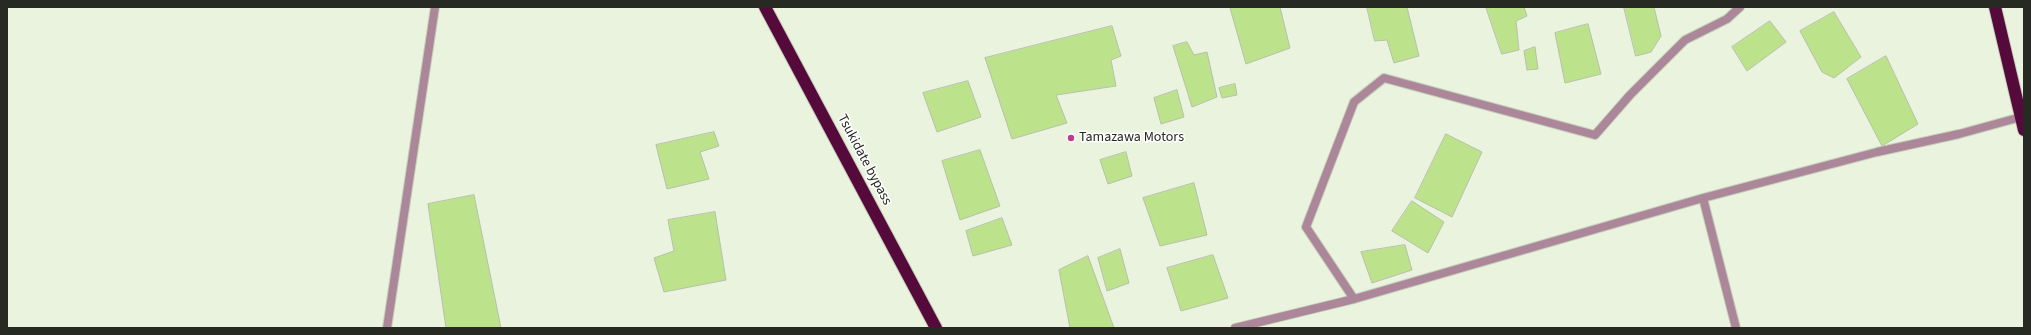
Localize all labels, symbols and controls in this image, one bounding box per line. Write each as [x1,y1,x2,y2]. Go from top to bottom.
street label: Tsukidate bypass [833,112,895,208]
place label: Tamazawa Motors [1079,130,1184,146]
marker: Tamazawa Motors [1066,133,1076,143]

